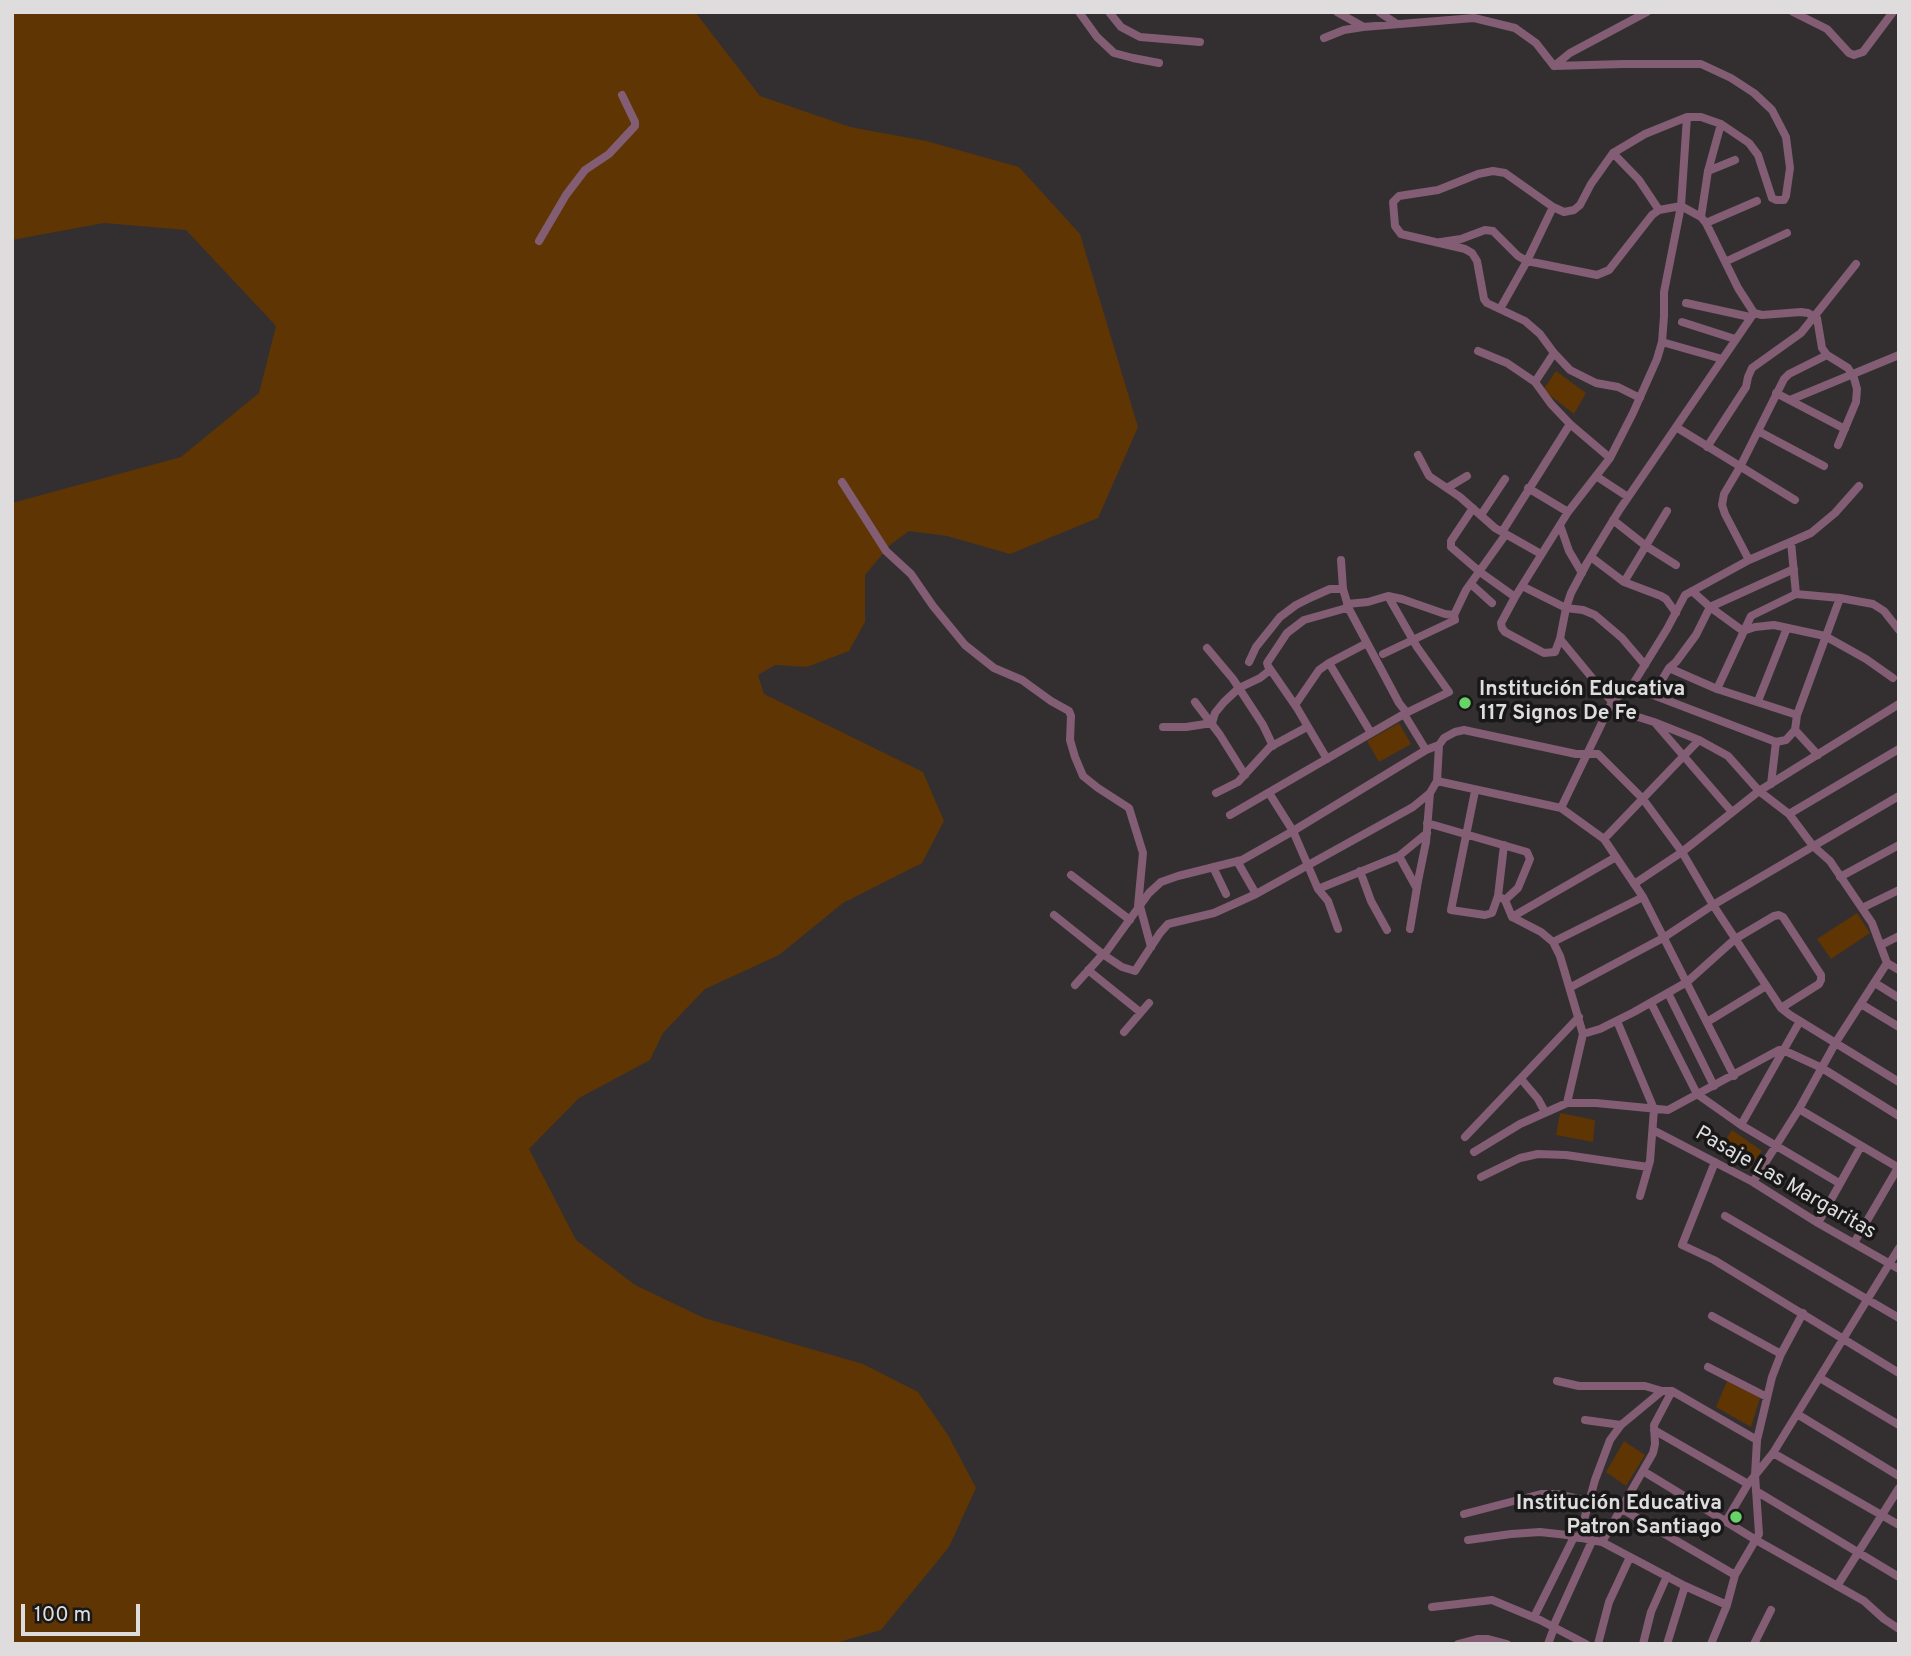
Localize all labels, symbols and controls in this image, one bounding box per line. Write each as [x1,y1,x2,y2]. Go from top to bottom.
place label: Institución Educativa 117 Signos De Fe [1479,678,1685,728]
marker: Institución Educativa 117 Signos De Fe [1457,695,1473,711]
street label: Pasaje Las Margaritas [1690,1122,1880,1246]
place label: Institución Educativa Patron Santiago [1516,1492,1722,1542]
marker: Institución Educativa Patron Santiago [1728,1509,1744,1525]
scale bar [24,1590,144,1634]
text: 100 m [34,1602,91,1629]

